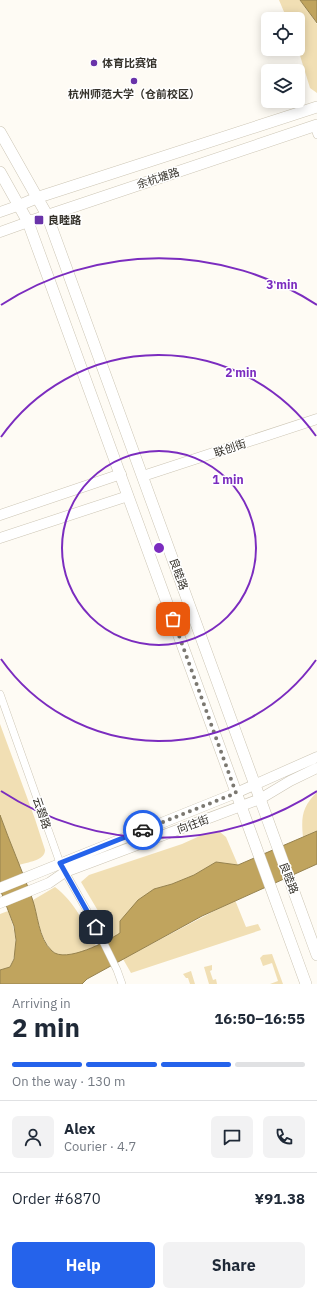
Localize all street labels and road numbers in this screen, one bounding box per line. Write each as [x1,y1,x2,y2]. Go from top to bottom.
street label: 余杭塘路 [135,165,181,191]
street label: 联创街 [212,436,248,460]
street label: 良睦路 [167,556,191,592]
street label: 云碧路 [30,795,54,831]
street label: 向往街 [175,812,211,836]
street label: 良睦路 [277,860,301,896]

